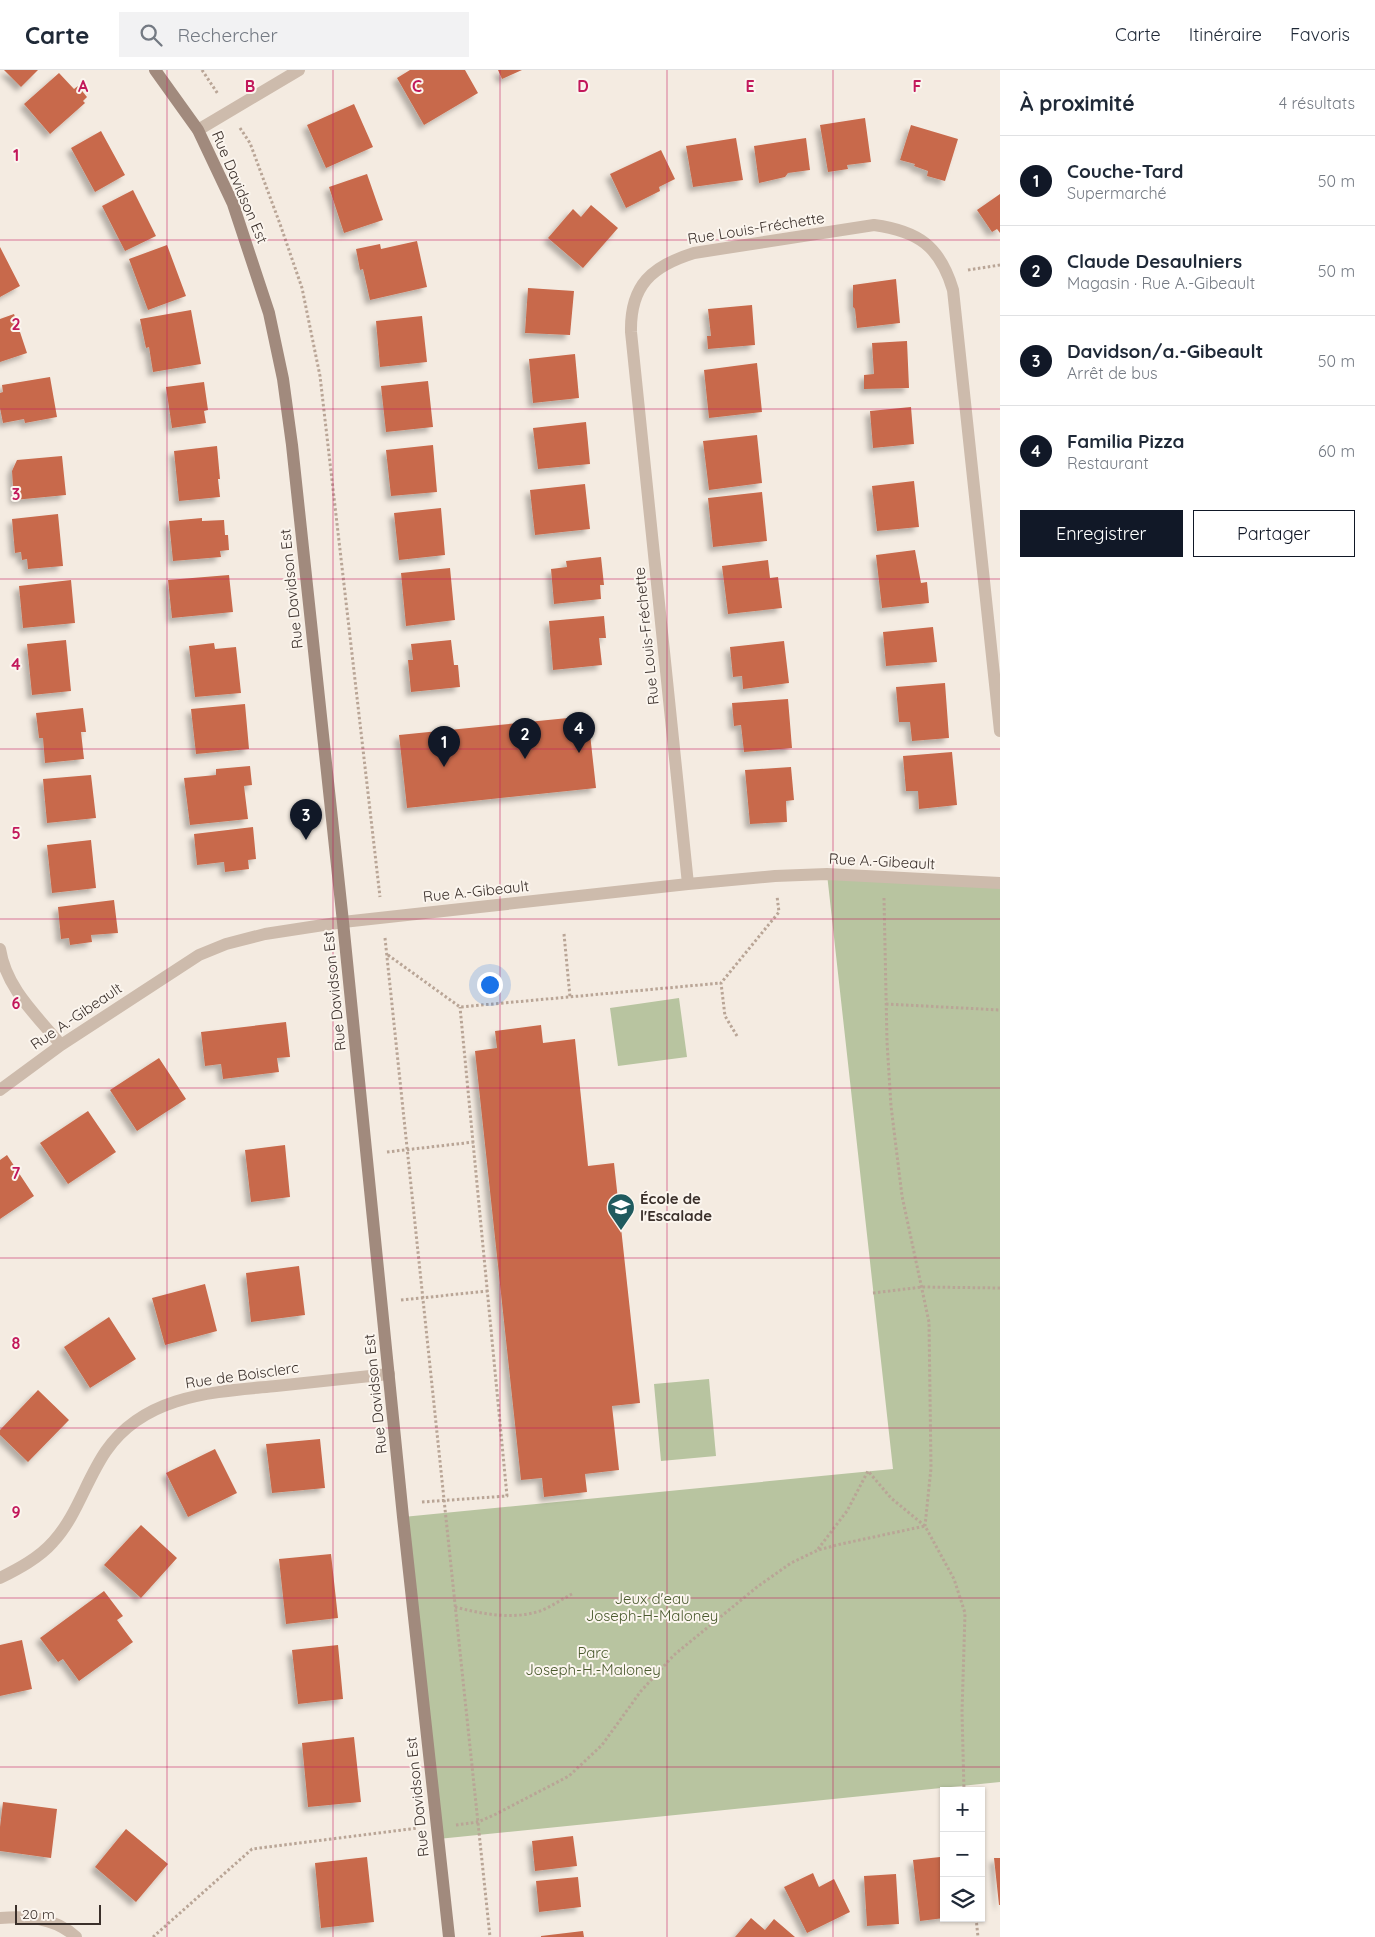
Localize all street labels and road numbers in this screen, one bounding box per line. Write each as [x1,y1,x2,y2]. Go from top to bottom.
street label: Rue Davidson Est [208,128,272,246]
street label: Rue Louis-Fréchette [686,208,826,248]
street label: Rue Davidson Est [275,528,307,650]
street label: Rue Louis-Fréchette [629,566,663,706]
street label: Rue A.-Gibeault [828,849,936,873]
street label: Rue A.-Gibeault [422,876,530,906]
street label: Rue Davidson Est [318,930,350,1052]
street label: Rue A.-Gibeault [27,978,125,1054]
street label: Rue Davidson Est [359,1333,391,1455]
street label: Rue de Boisclerc [184,1358,300,1392]
street label: Rue Davidson Est [401,1736,433,1858]

